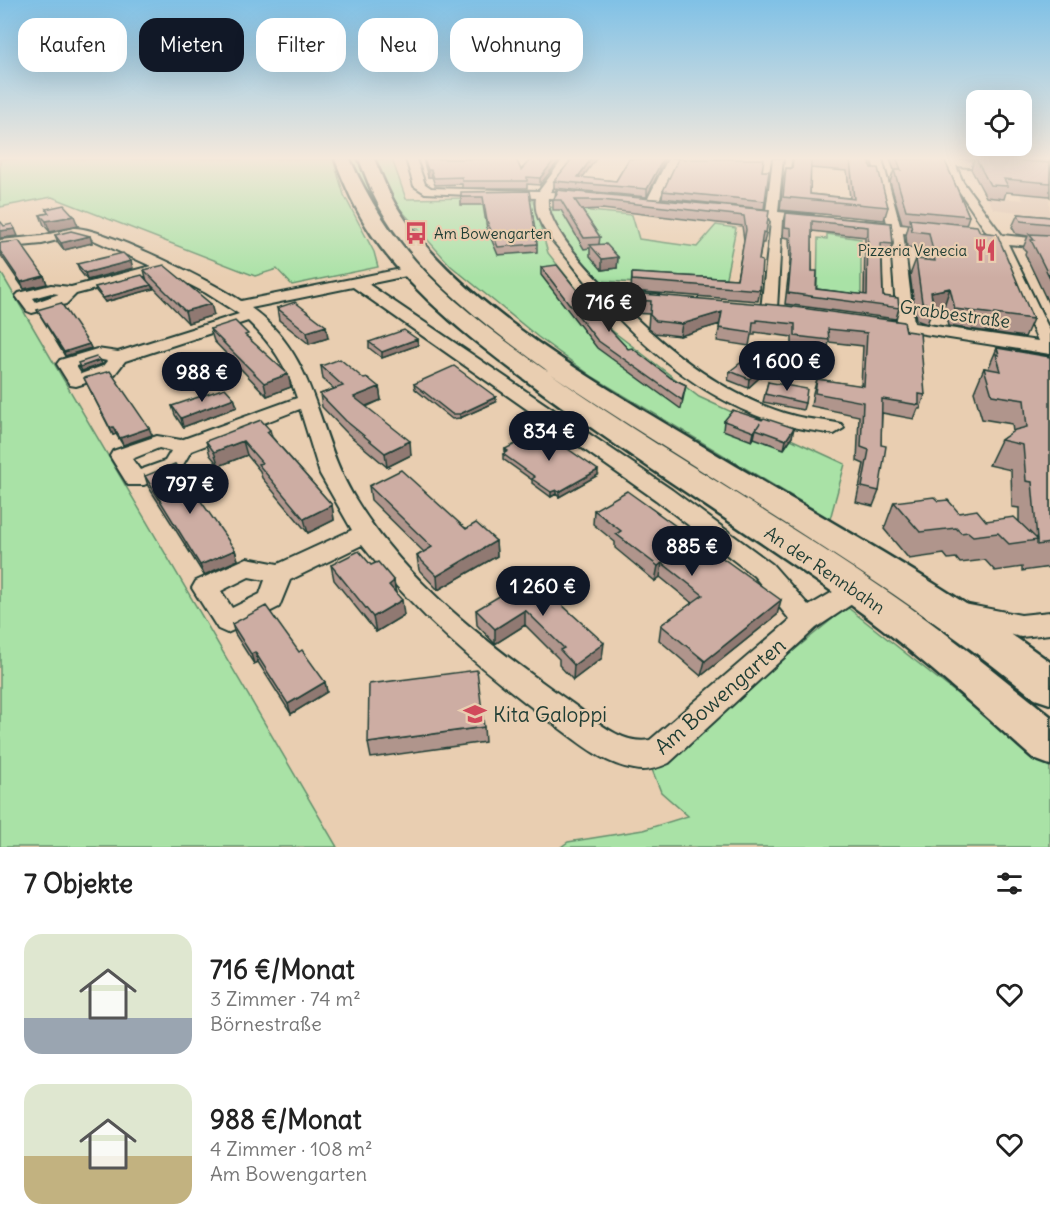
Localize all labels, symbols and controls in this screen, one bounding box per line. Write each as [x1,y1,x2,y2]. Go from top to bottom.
chip: Kaufen [18,18,127,72]
chip: Mieten [139,18,244,72]
chip: Filter [256,18,346,72]
chip: Neu [358,18,438,72]
chip: Wohnung [450,18,583,72]
map controls [966,90,1032,156]
button: locate [966,90,1032,156]
bus stop icon: Am Bowengarten [403,220,429,246]
place label: Am Bowengarten [434,224,552,243]
restaurant icon: Pizzeria Venecia [972,237,998,263]
place label: Pizzeria Venecia [858,241,967,260]
pin: 716 € [567,282,651,333]
text: 716 € [586,289,632,314]
street label: Grabbestraße [898,295,1012,333]
pin: 1 600 € [732,341,842,392]
text: 1 600 € [753,348,821,373]
pin: 988 € [160,352,244,403]
text: 988 € [176,359,228,384]
pin: 834 € [507,411,591,462]
text: 834 € [523,418,575,443]
pin: 797 € [148,464,232,515]
text: 797 € [166,471,214,496]
street label: An der Rennbahn [760,521,890,619]
pin: 885 € [650,526,734,577]
text: 885 € [666,533,718,558]
pin: 1 260 € [488,566,598,617]
text: 1 260 € [510,573,576,598]
street label: Am Bowengarten [649,632,791,760]
school or university icon: Kita Galoppi [462,701,488,727]
place label: Kita Galoppi [493,701,607,728]
text: 7 Objekte [24,867,133,900]
icon: filters [993,867,1026,900]
text: 716 €/Monat [210,953,355,986]
icon: home [72,958,144,1030]
icon: heart [993,978,1026,1011]
text: 3 Zimmer · 74 m² [210,986,361,1011]
text: Börnestraße [210,1011,322,1036]
text: 988 €/Monat [210,1103,361,1136]
icon: home [72,1108,144,1180]
icon: heart [993,1128,1026,1161]
text: 4 Zimmer · 108 m² [210,1136,373,1161]
text: Am Bowengarten [210,1161,367,1186]

